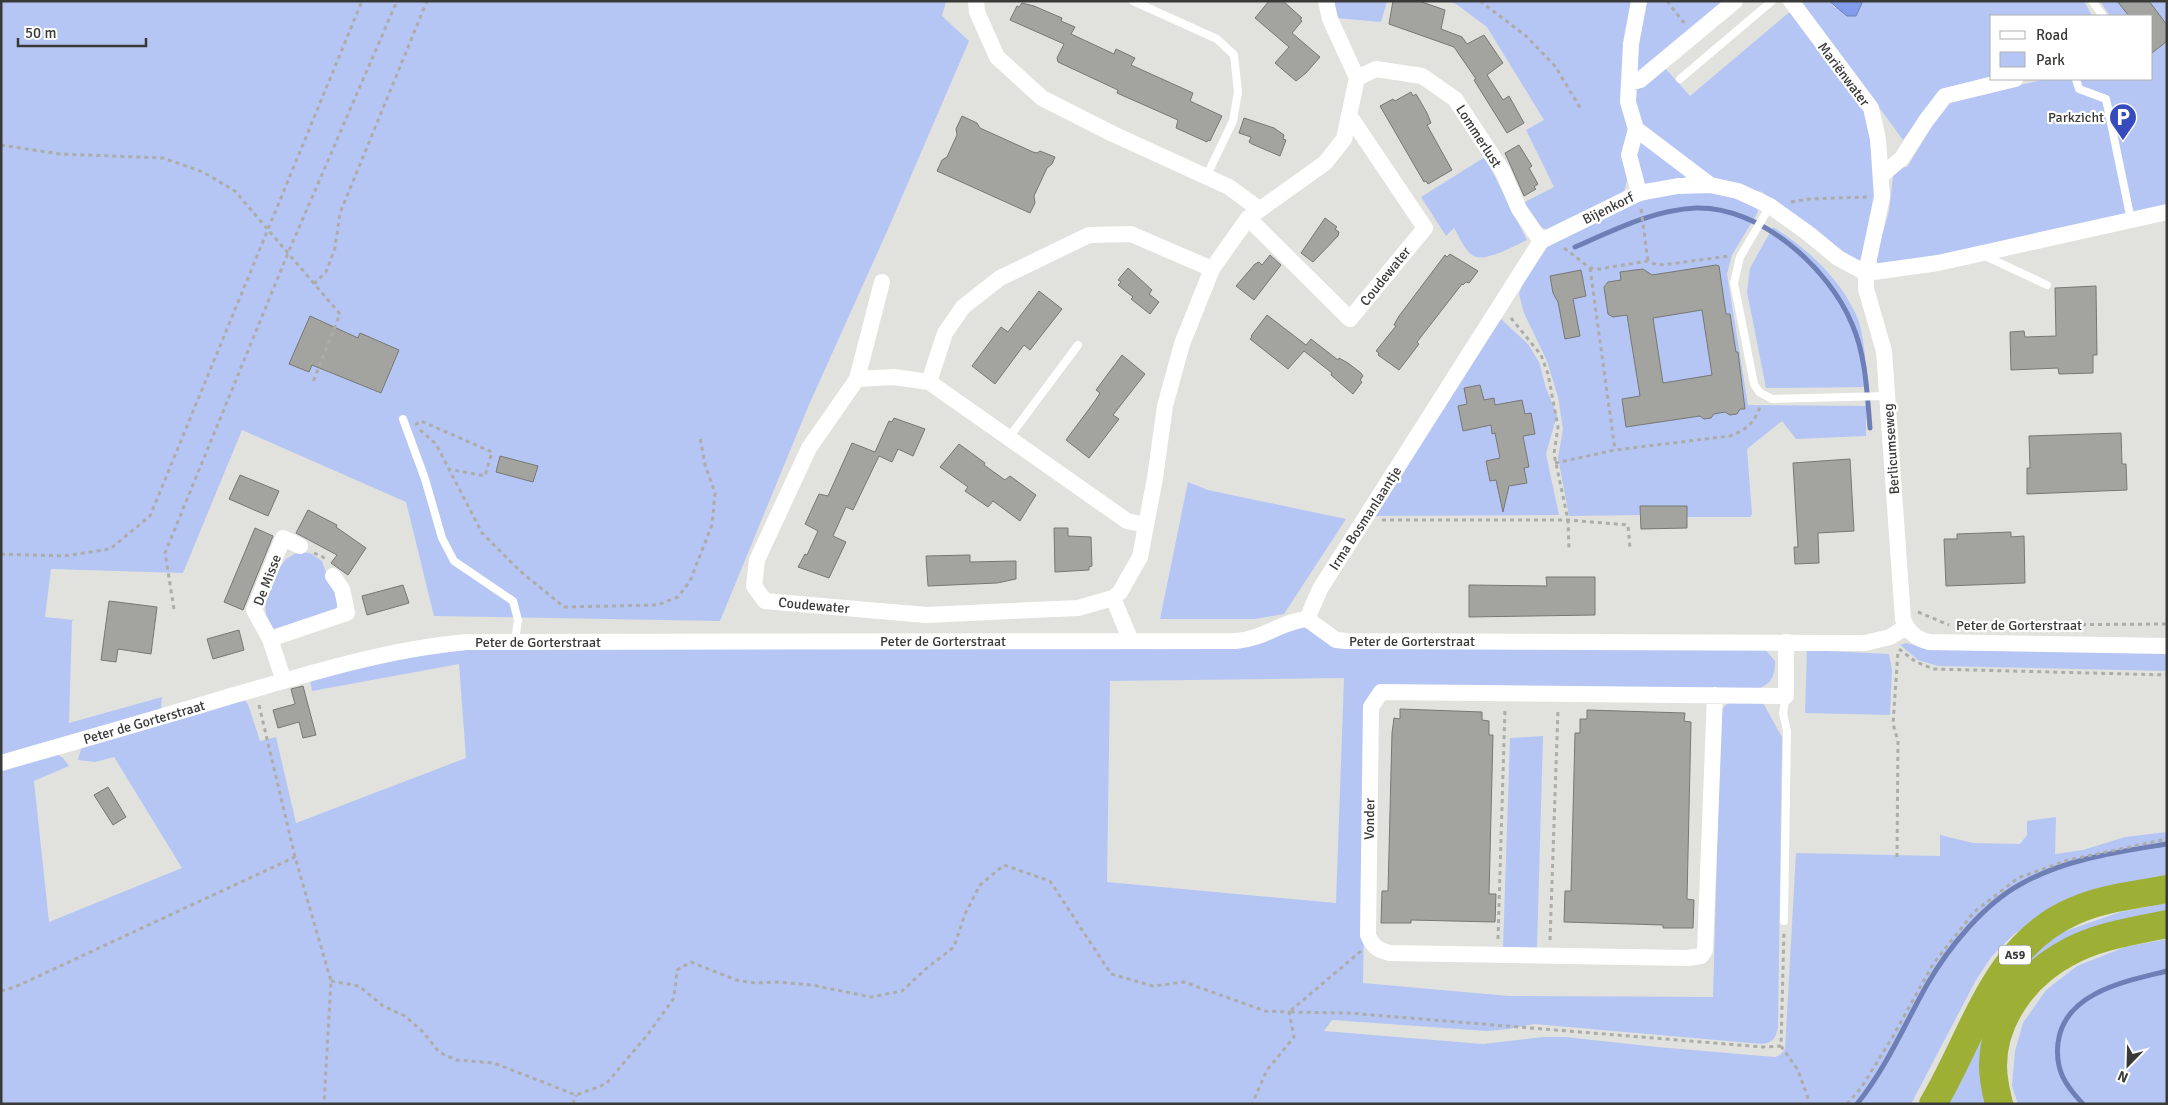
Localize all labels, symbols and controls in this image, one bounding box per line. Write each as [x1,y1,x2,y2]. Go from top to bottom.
scale bar [18,15,145,47]
legend [1990,15,2153,80]
text: 50 m [25,24,56,42]
text: Road [2036,26,2068,44]
street label: Mariënwater [1814,39,1874,110]
text: Park [2036,51,2065,69]
street label: Lommerlust [1452,102,1505,171]
parking icon: Parkzicht [2108,102,2138,141]
place label: Parkzicht [2048,109,2104,126]
street label: Bijenkorf [1580,188,1638,228]
street label: Coudewater [1356,243,1415,309]
street label: Berlicumseweg [1880,403,1903,495]
street label: Irma Bosmanlaantje [1326,463,1405,573]
street label: De Misse [250,552,285,608]
street label: Coudewater [778,594,851,617]
street label: Peter de Gorterstraat [1956,617,2082,634]
street label: Peter de Gorterstraat [880,633,1006,650]
street label: Peter de Gorterstraat [1349,633,1475,650]
street label: Peter de Gorterstraat [475,634,601,651]
street label: Peter de Gorterstraat [81,697,207,748]
street label: Vonder [1361,797,1378,840]
road number: A59 [1999,946,2031,964]
north arrow [2103,1040,2153,1090]
text: N [2115,1067,2131,1086]

